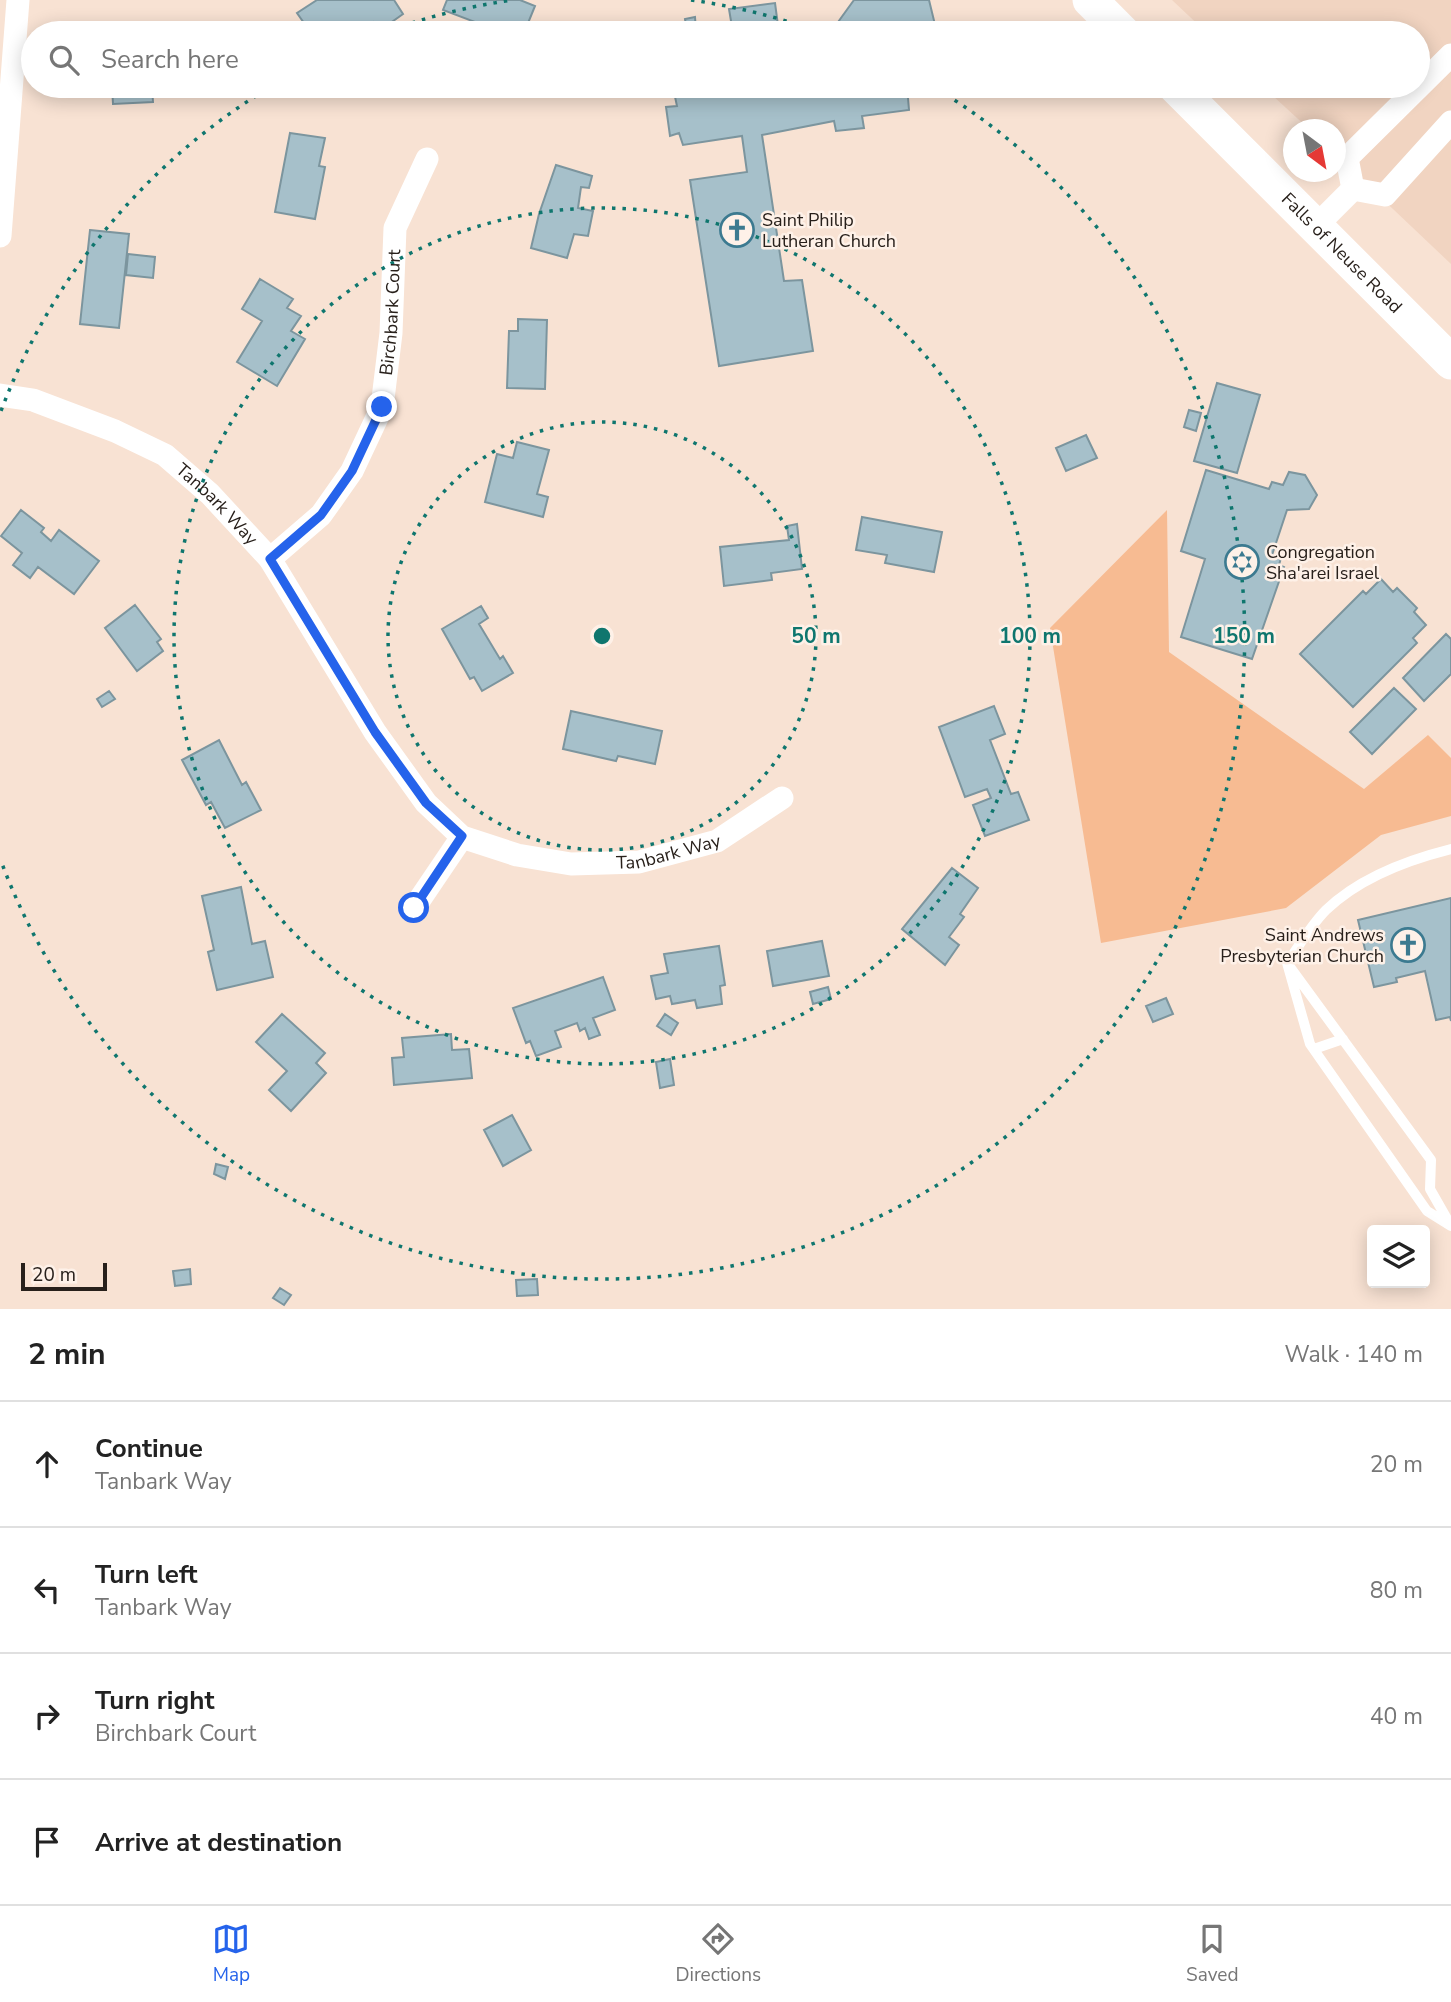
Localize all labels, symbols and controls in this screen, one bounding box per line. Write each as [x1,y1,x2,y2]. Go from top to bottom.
search box [21,21,1430,98]
icon: search [45,41,83,79]
text: Search here [101,42,239,77]
north arrow [1283,119,1346,182]
street label: Falls of Neuse Road [1276,187,1407,318]
place label: Saint Philip Lutheran Church [762,208,896,253]
church icon: Saint Philip Lutheran Church [718,211,756,249]
street label: Birchbark Court [374,248,406,377]
route end [366,391,397,422]
street label: Tanbark Way [171,458,264,551]
place label: Congregation Sha'arei Israel [1266,540,1380,585]
synagogue icon: Congregation Sha'arei Israel [1223,543,1261,581]
text: 50 m [791,622,841,650]
text: 100 m [999,622,1061,650]
text: 150 m [1213,622,1275,650]
centre of rings [590,624,614,648]
street label: Tanbark Way [616,828,724,875]
route start [398,892,429,923]
place label: Saint Andrews Presbyterian Church [1220,923,1384,968]
church icon: Saint Andrews Presbyterian Church [1389,926,1427,964]
map controls [1367,1225,1430,1288]
button: layers [1367,1225,1430,1288]
scale bar [21,1260,107,1292]
text: 20 m [32,1262,76,1288]
text: 2 min [28,1334,106,1375]
text: Walk · 140 m [1284,1339,1423,1370]
text: Continue [95,1431,203,1466]
icon: ahead [28,1445,66,1483]
text: 20 m [1370,1449,1423,1480]
text: Tanbark Way [95,1466,232,1497]
text: Turn left [95,1557,198,1592]
icon: left [28,1571,66,1609]
text: 80 m [1370,1575,1423,1606]
text: Tanbark Way [95,1592,232,1623]
text: Turn right [95,1683,214,1718]
icon: right [28,1697,66,1735]
text: 40 m [1370,1701,1423,1732]
text: Birchbark Court [95,1718,256,1749]
icon: arrive [28,1823,66,1861]
text: Arrive at destination [95,1825,342,1860]
tab: Map [212,1920,250,1988]
tab: Directions [675,1920,761,1988]
tab: Saved [1186,1920,1239,1988]

